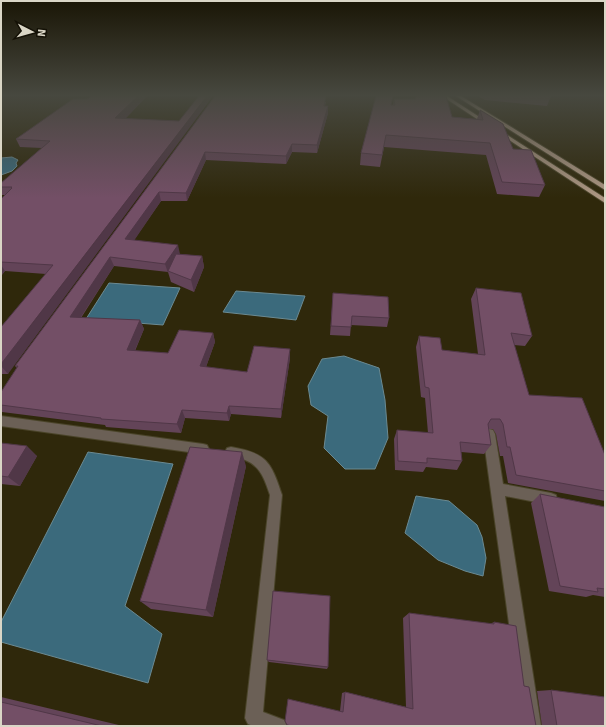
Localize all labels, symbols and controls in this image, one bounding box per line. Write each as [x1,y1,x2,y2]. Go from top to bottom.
north arrow [12,12,52,52]
text: N [35,29,48,37]

